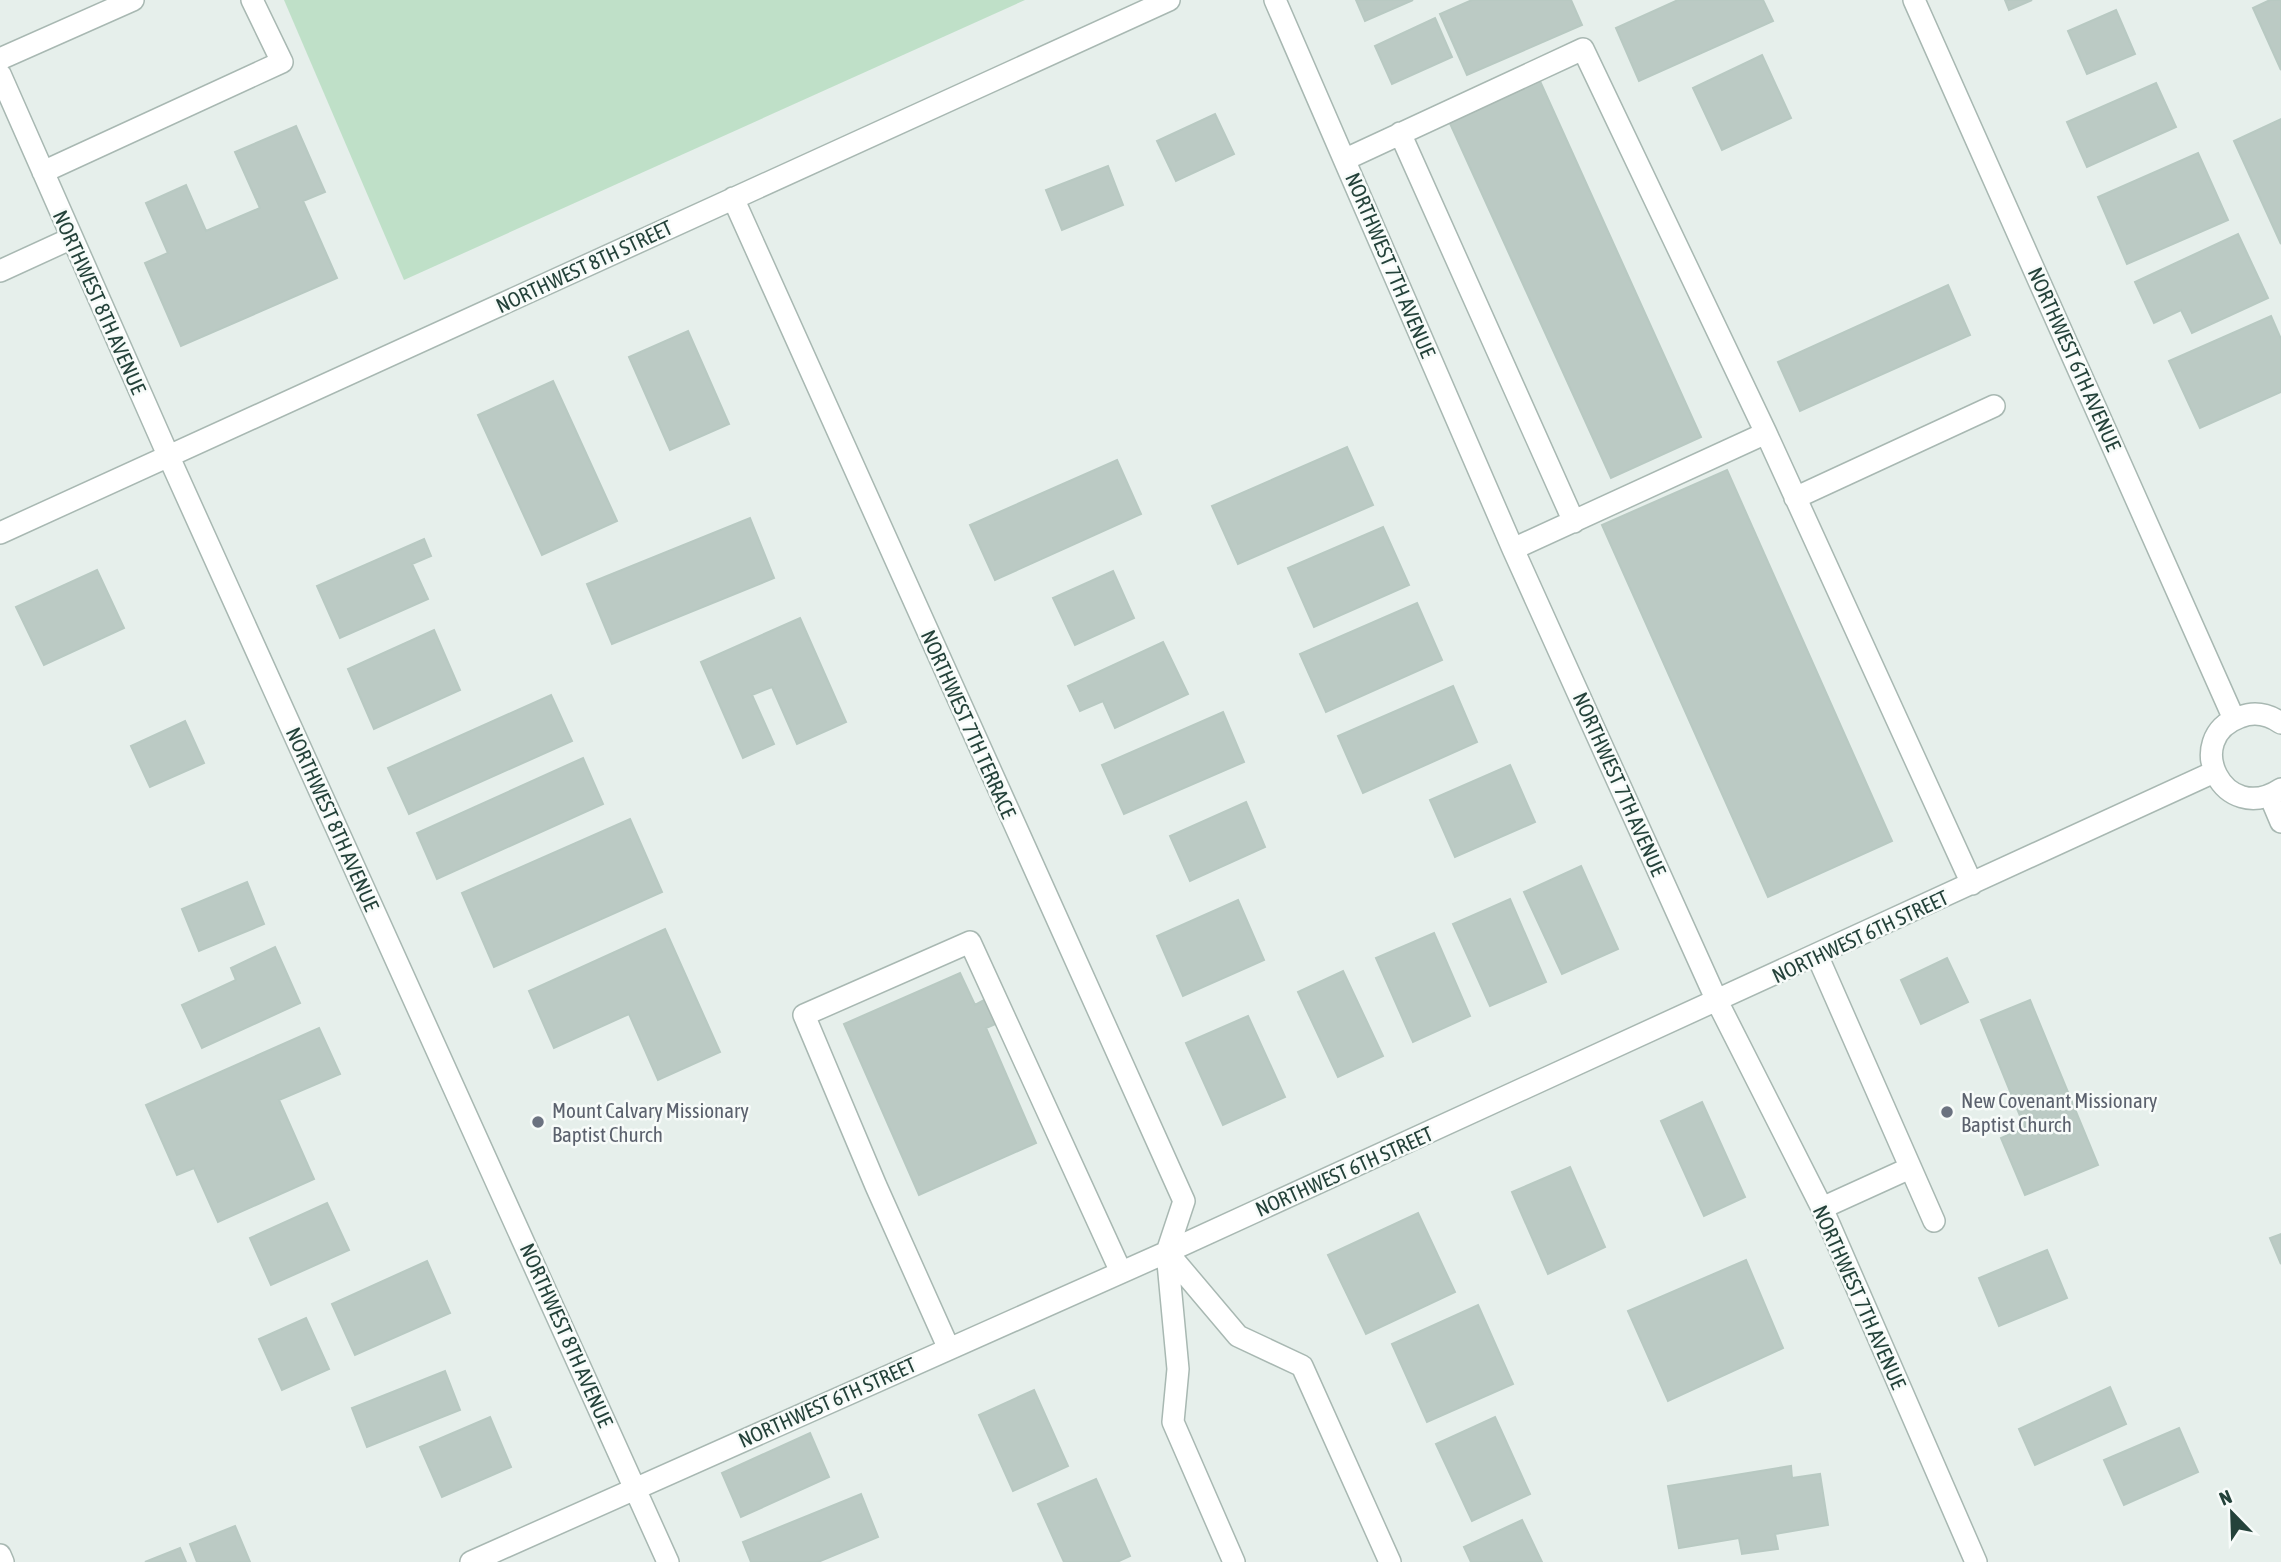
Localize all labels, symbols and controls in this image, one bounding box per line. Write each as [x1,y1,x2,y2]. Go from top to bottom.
street label: NORTHWEST 7TH AVENUE [1341,169,1441,361]
street label: NORTHWEST 8TH AVENUE [49,206,151,398]
street label: NORTHWEST 8TH STREET [492,215,676,317]
street label: NORTHWEST 6TH AVENUE [2024,263,2126,455]
street label: NORTHWEST 7TH TERRACE [917,626,1021,822]
street label: NORTHWEST 7TH AVENUE [1569,688,1671,880]
street label: NORTHWEST 8TH AVENUE [282,723,384,915]
street label: NORTHWEST 6TH STREET [1768,885,1952,987]
place label: New Covenant Missionary Baptist Church [1961,1088,2158,1136]
place label: Mount Calvary Missionary Baptist Church [552,1098,749,1146]
marker: New Covenant Missionary Baptist Church [1939,1104,1955,1120]
marker: Mount Calvary Missionary Baptist Church [530,1114,546,1130]
street label: NORTHWEST 6TH STREET [1252,1121,1436,1221]
street label: NORTHWEST 7TH AVENUE [1809,1201,1911,1393]
street label: NORTHWEST 8TH AVENUE [516,1239,618,1431]
street label: NORTHWEST 6TH STREET [735,1352,919,1452]
north arrow [2197,1478,2267,1548]
text: N [2216,1485,2235,1510]

